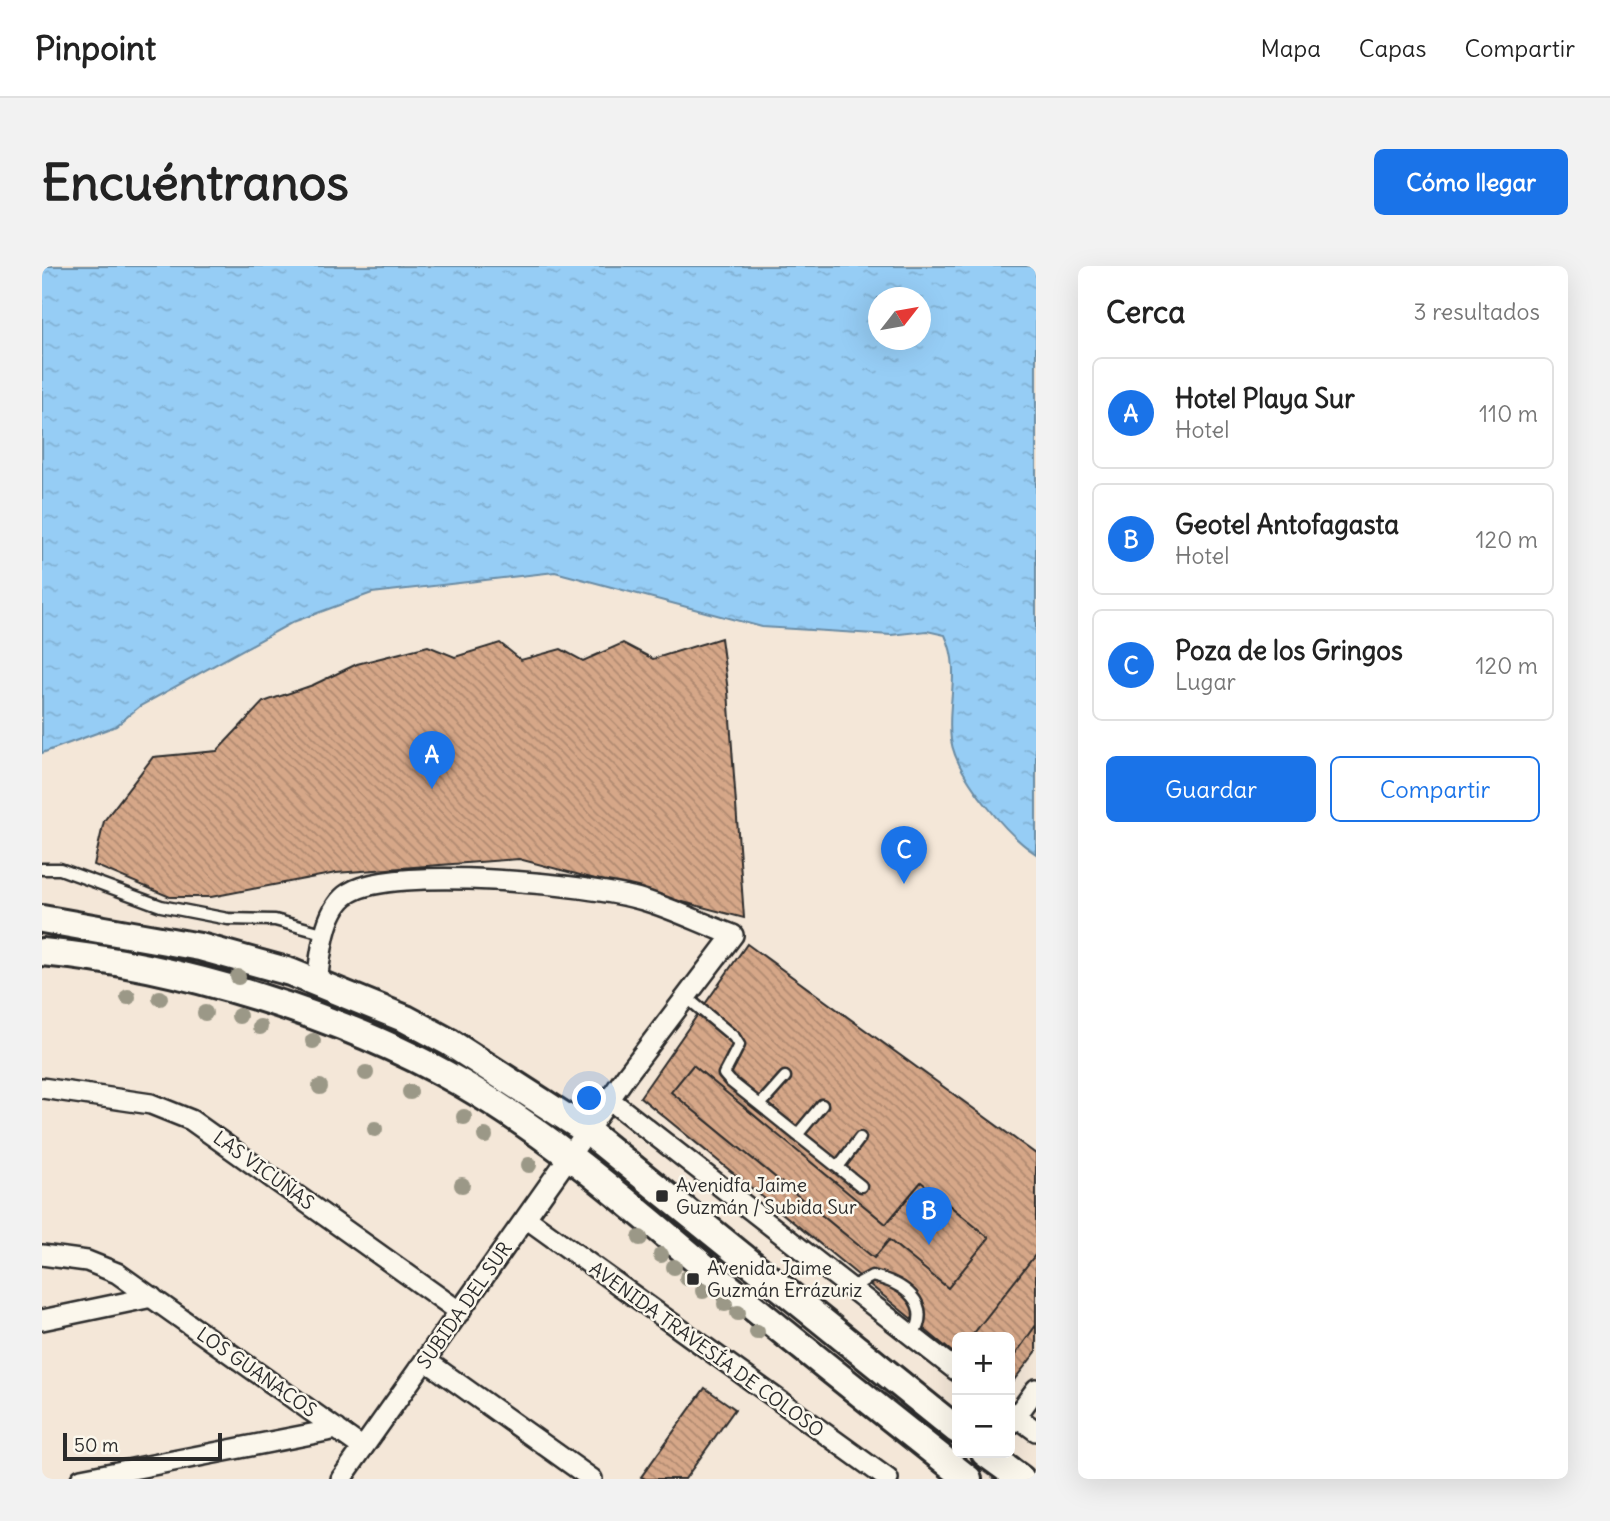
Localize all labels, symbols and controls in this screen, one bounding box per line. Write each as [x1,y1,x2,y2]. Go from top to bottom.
text: Pinpoint [35,27,156,69]
text: Mapa [1260,33,1321,63]
text: Capas [1359,33,1426,63]
text: Compartir [1464,33,1575,63]
button: Cómo llegar [1374,149,1568,215]
text: Encuéntranos [42,152,349,213]
north arrow [868,287,931,350]
text: Cerca [1106,293,1185,331]
text: 3 resultados [1414,297,1540,326]
text: Hotel Playa Sur [1175,382,1355,415]
text: A [1124,399,1138,428]
text: 110 m [1479,399,1538,428]
text: Hotel [1175,415,1229,444]
text: Geotel Antofagasta [1175,508,1399,541]
text: B [1123,525,1139,554]
text: 120 m [1475,525,1538,554]
text: Hotel [1175,541,1229,570]
text: Poza de los Gringos [1175,634,1403,667]
text: C [1123,651,1139,680]
text: 120 m [1475,651,1538,680]
text: Lugar [1175,667,1236,696]
pin: A [409,731,455,789]
button: Guardar [1106,756,1316,822]
button: Compartir [1330,756,1540,822]
pin: C [881,826,927,884]
your location [572,1081,606,1115]
street label: LAS VICUÑAS [209,1125,319,1215]
place label: Avenidfa Jaime Guzmán / Subida Sur [676,1173,857,1219]
pin: B [906,1187,952,1245]
marker: Avenidfa Jaime Guzmán / Subida Sur [654,1188,670,1204]
street label: SUBIDA DEL SUR [411,1237,517,1373]
street label: AVENIDA TRAVESÍA DE COLOSO [585,1256,829,1442]
place label: Avenida Jaime Guzmán Errázuriz [707,1256,862,1302]
marker: Avenida Jaime Guzmán Errázuriz [685,1271,701,1287]
street label: LOS GUANACOS [192,1322,322,1422]
map controls [952,1332,1015,1458]
button: + [952,1332,1015,1395]
button: − [952,1395,1015,1458]
scale bar [63,1430,222,1462]
text: 50 m [74,1433,119,1457]

